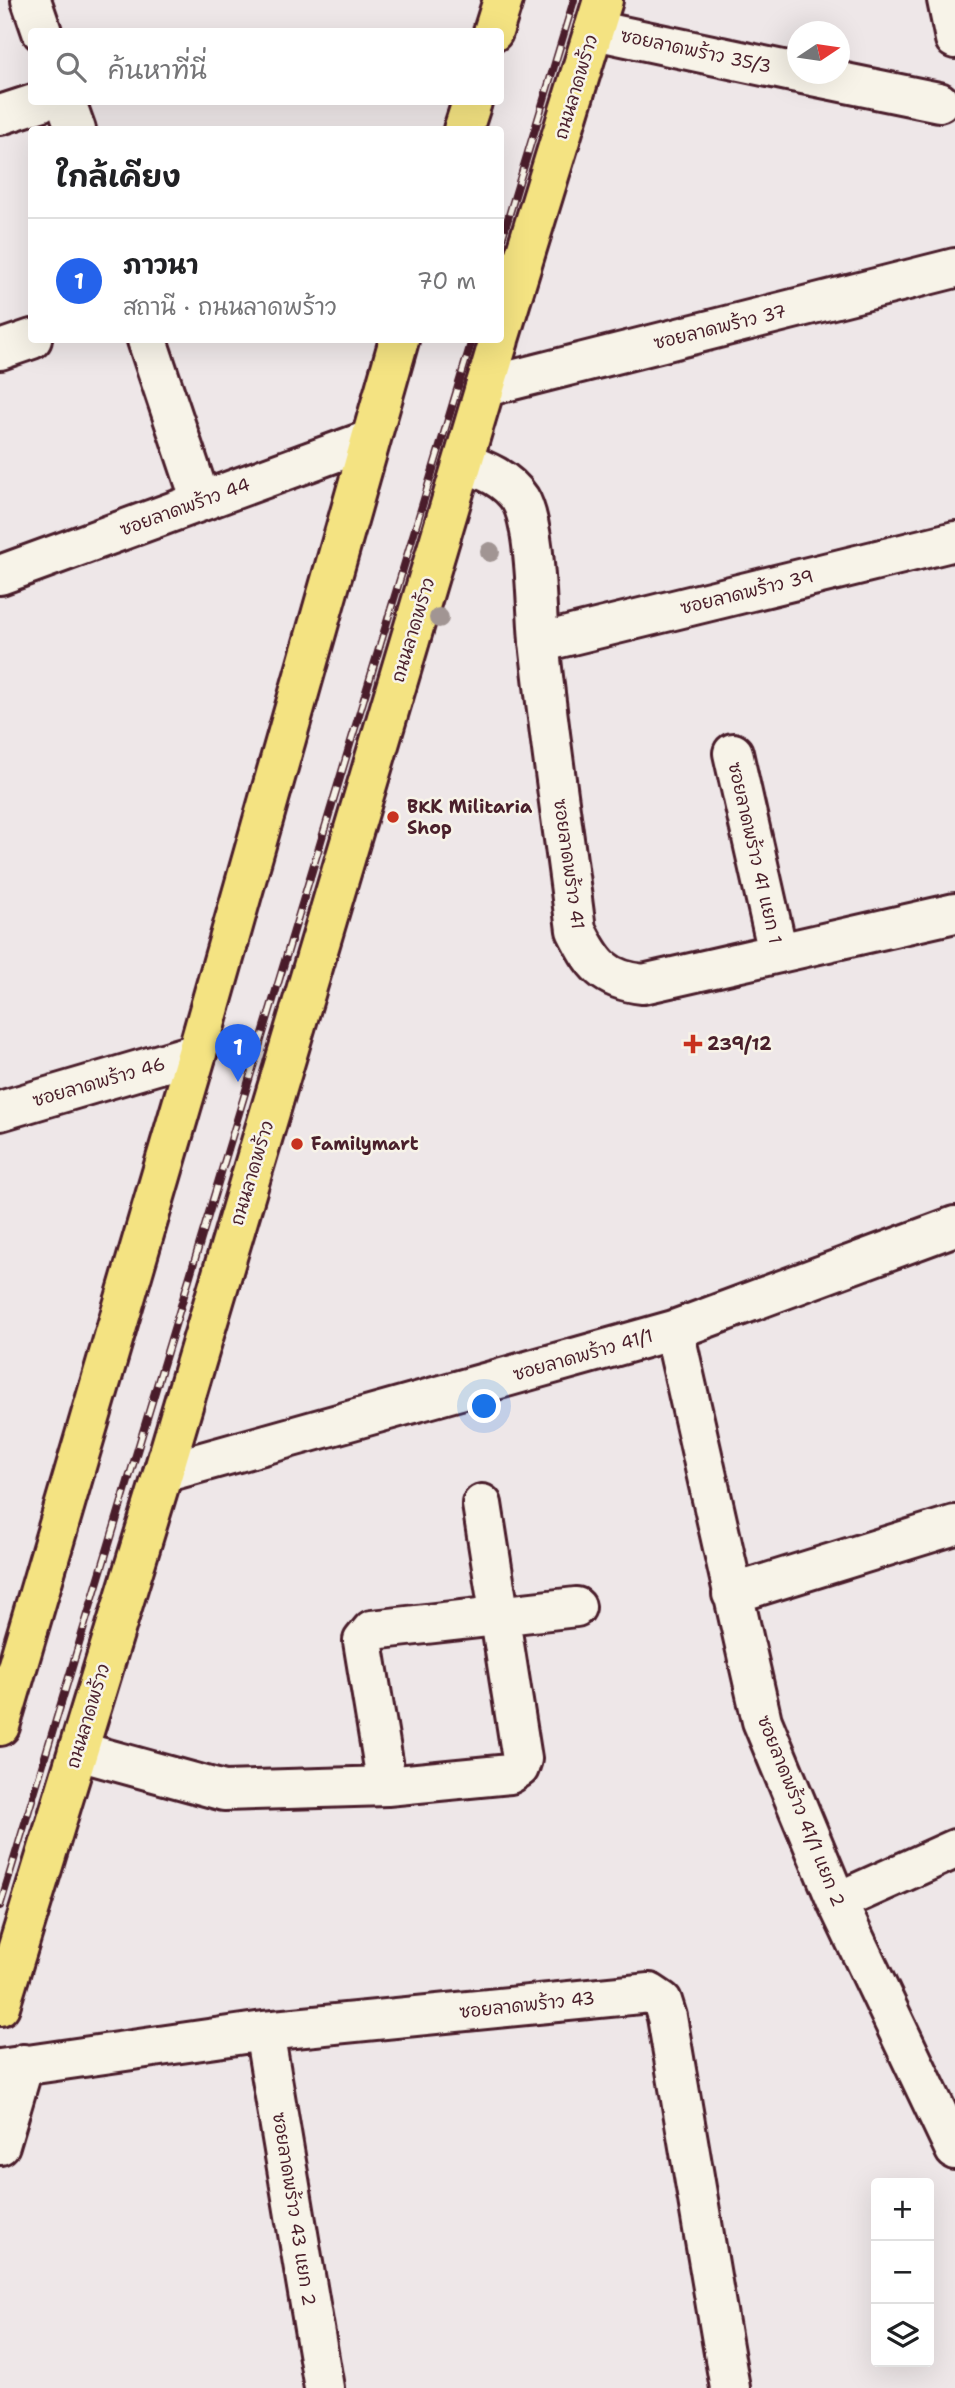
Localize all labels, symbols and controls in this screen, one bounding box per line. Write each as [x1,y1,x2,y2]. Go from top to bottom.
north arrow [787,21,850,84]
street label: ซอยลาดพร้าว 35/3 [618,23,774,79]
search box [28,28,504,105]
street label: ถนนลาดพร้าว [549,32,603,142]
icon: search [52,48,90,86]
text: ค้นหาที่นี่ [108,52,207,87]
text: ใกล้เคียง [56,156,181,197]
text: ภาวนา [123,247,199,282]
text: 1 [74,266,84,296]
text: 70 m [417,266,476,296]
text: สถานี · ถนนลาดพร้าว [123,292,337,322]
street label: ซอยลาดพร้าว 37 [651,299,789,355]
street label: ซอยลาดพร้าว 44 [117,472,253,542]
street label: ซอยลาดพร้าว 39 [678,564,816,620]
street label: ถนนลาดพร้าว [386,575,440,685]
street label: ซอยลาดพร้าว 41 แยก 1 [722,760,788,946]
place label: BKK Militaria Shop [407,795,533,840]
street label: ซอยลาดพร้าว 41 [548,797,590,931]
marker: BKK Militaria Shop [385,809,401,825]
pin: 1 [215,1024,261,1082]
place label: 239/12 [707,1032,772,1056]
marker: 239/12 [685,1036,701,1052]
street label: ซอยลาดพร้าว 46 [30,1052,168,1112]
street label: ถนนลาดพร้าว [225,1118,279,1228]
place label: Familymart [311,1132,419,1156]
marker: Familymart [289,1136,305,1152]
street label: ซอยลาดพร้าว 41/1 [510,1324,656,1386]
your location [467,1389,501,1423]
street label: ถนนลาดพร้าว [61,1661,115,1771]
street label: ซอยลาดพร้าว 41/1 แยก 2 [752,1712,850,1910]
street label: ซอยลาดพร้าว 43 [458,1986,596,2024]
street label: ซอยลาดพร้าว 43 แยก 2 [267,2110,321,2308]
map controls [871,2178,934,2367]
button: + [871,2178,934,2241]
button: − [871,2241,934,2304]
button: layers [871,2304,934,2367]

